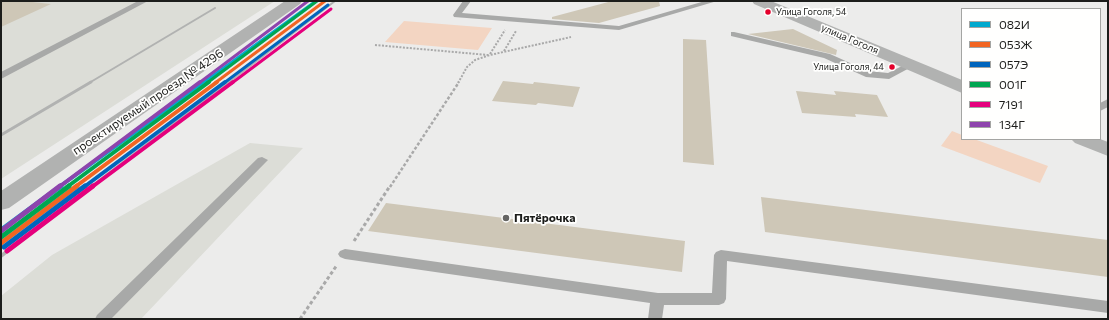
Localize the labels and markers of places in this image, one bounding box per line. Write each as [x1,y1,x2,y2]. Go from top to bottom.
marker: Улица Гоголя, 54 [763,7,773,17]
place label: Улица Гоголя, 54 [776,7,846,17]
place label: Улица Гоголя, 44 [813,62,884,72]
marker: Улица Гоголя, 44 [887,62,897,72]
place label: Пятёрочка [514,211,576,225]
marker: Пятёрочка [501,213,511,223]

